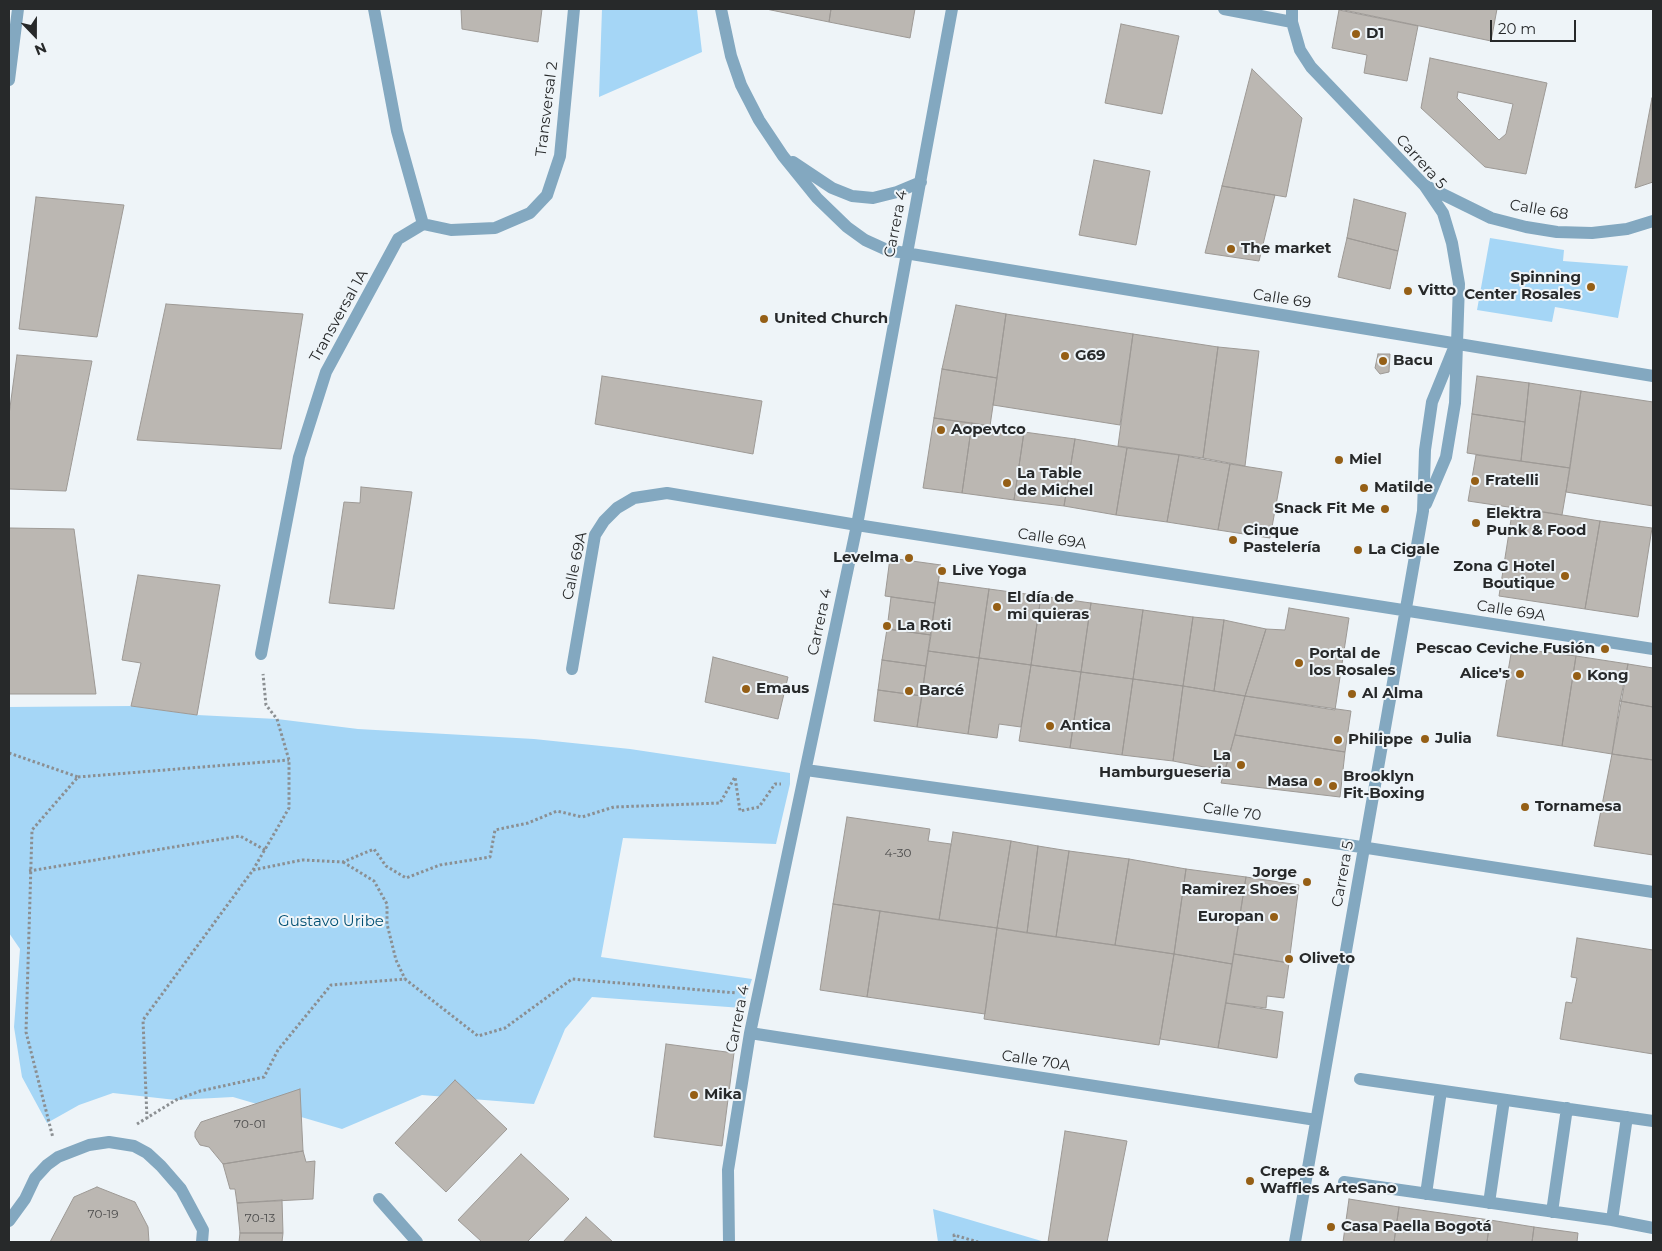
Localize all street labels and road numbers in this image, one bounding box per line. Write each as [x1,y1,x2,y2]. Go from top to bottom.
street label: Transversal 2 [532,60,562,158]
street label: Carrera 5 [1392,131,1450,193]
street label: Carrera 4 [881,189,911,259]
street label: Calle 68 [1508,196,1570,224]
street label: Transversal 1A [306,266,372,366]
street label: Calle 69 [1252,286,1312,312]
street label: Calle 69A [1016,525,1088,553]
street label: Calle 69A [559,530,591,602]
street label: Carrera 4 [804,587,836,657]
street label: Calle 69A [1475,597,1547,625]
street label: Calle 70 [1202,799,1262,825]
street label: Carrera 5 [1328,840,1358,908]
street label: Carrera 4 [723,984,753,1054]
street label: Calle 70A [1000,1047,1072,1075]

